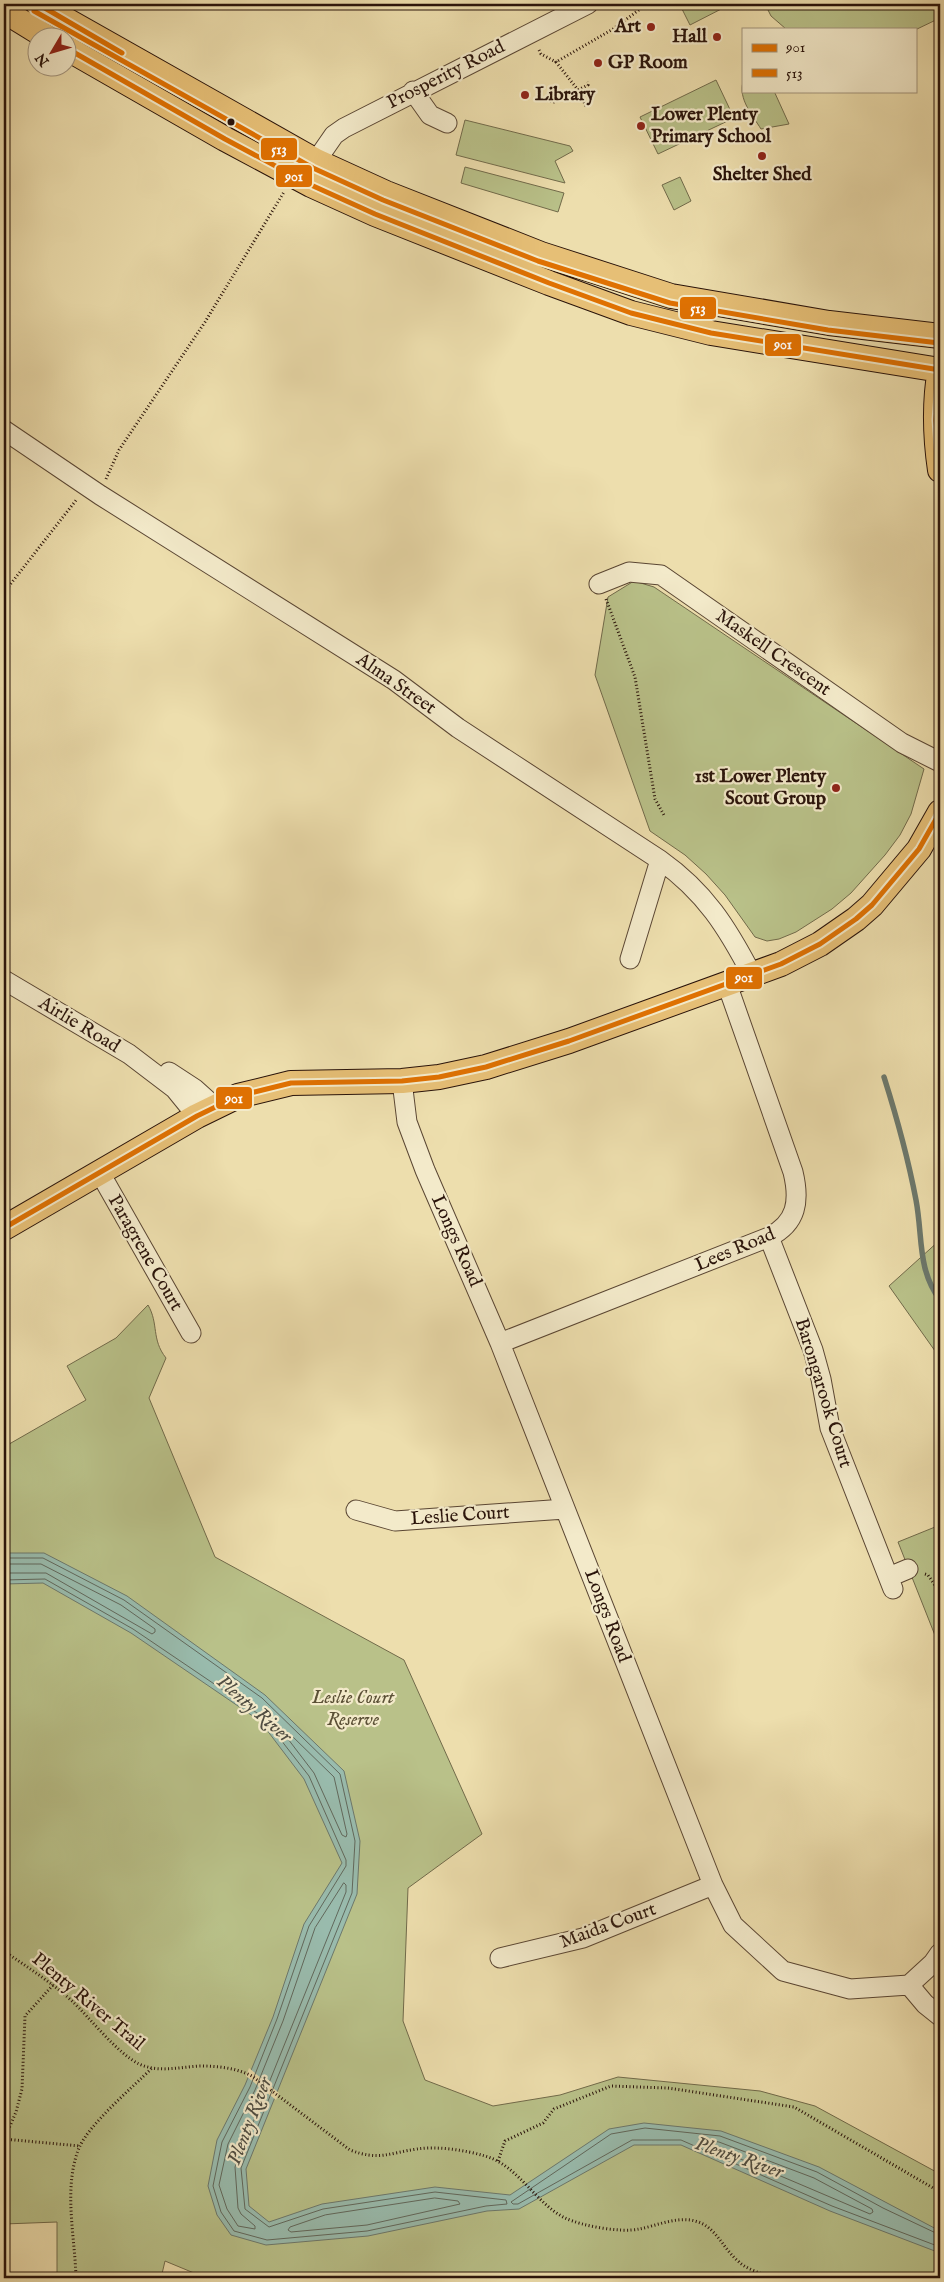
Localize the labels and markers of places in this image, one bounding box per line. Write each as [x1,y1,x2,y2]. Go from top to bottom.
place label: Art [614,15,641,39]
marker: Art [645,21,657,33]
place label: Hall [672,25,708,49]
marker: Hall [711,31,723,43]
place label: GP Room [608,51,688,75]
marker: GP Room [592,57,604,69]
place label: Library [535,83,596,107]
marker: Library [519,89,531,101]
place label: Lower Plenty Primary School [651,103,772,149]
unlabelled marker [226,117,236,127]
marker: Lower Plenty Primary School [635,120,647,132]
marker: Shelter Shed [756,150,768,162]
place label: Shelter Shed [713,163,812,187]
place label: 1st Lower Plenty Scout Group [695,765,827,811]
marker: 1st Lower Plenty Scout Group [830,782,842,794]

